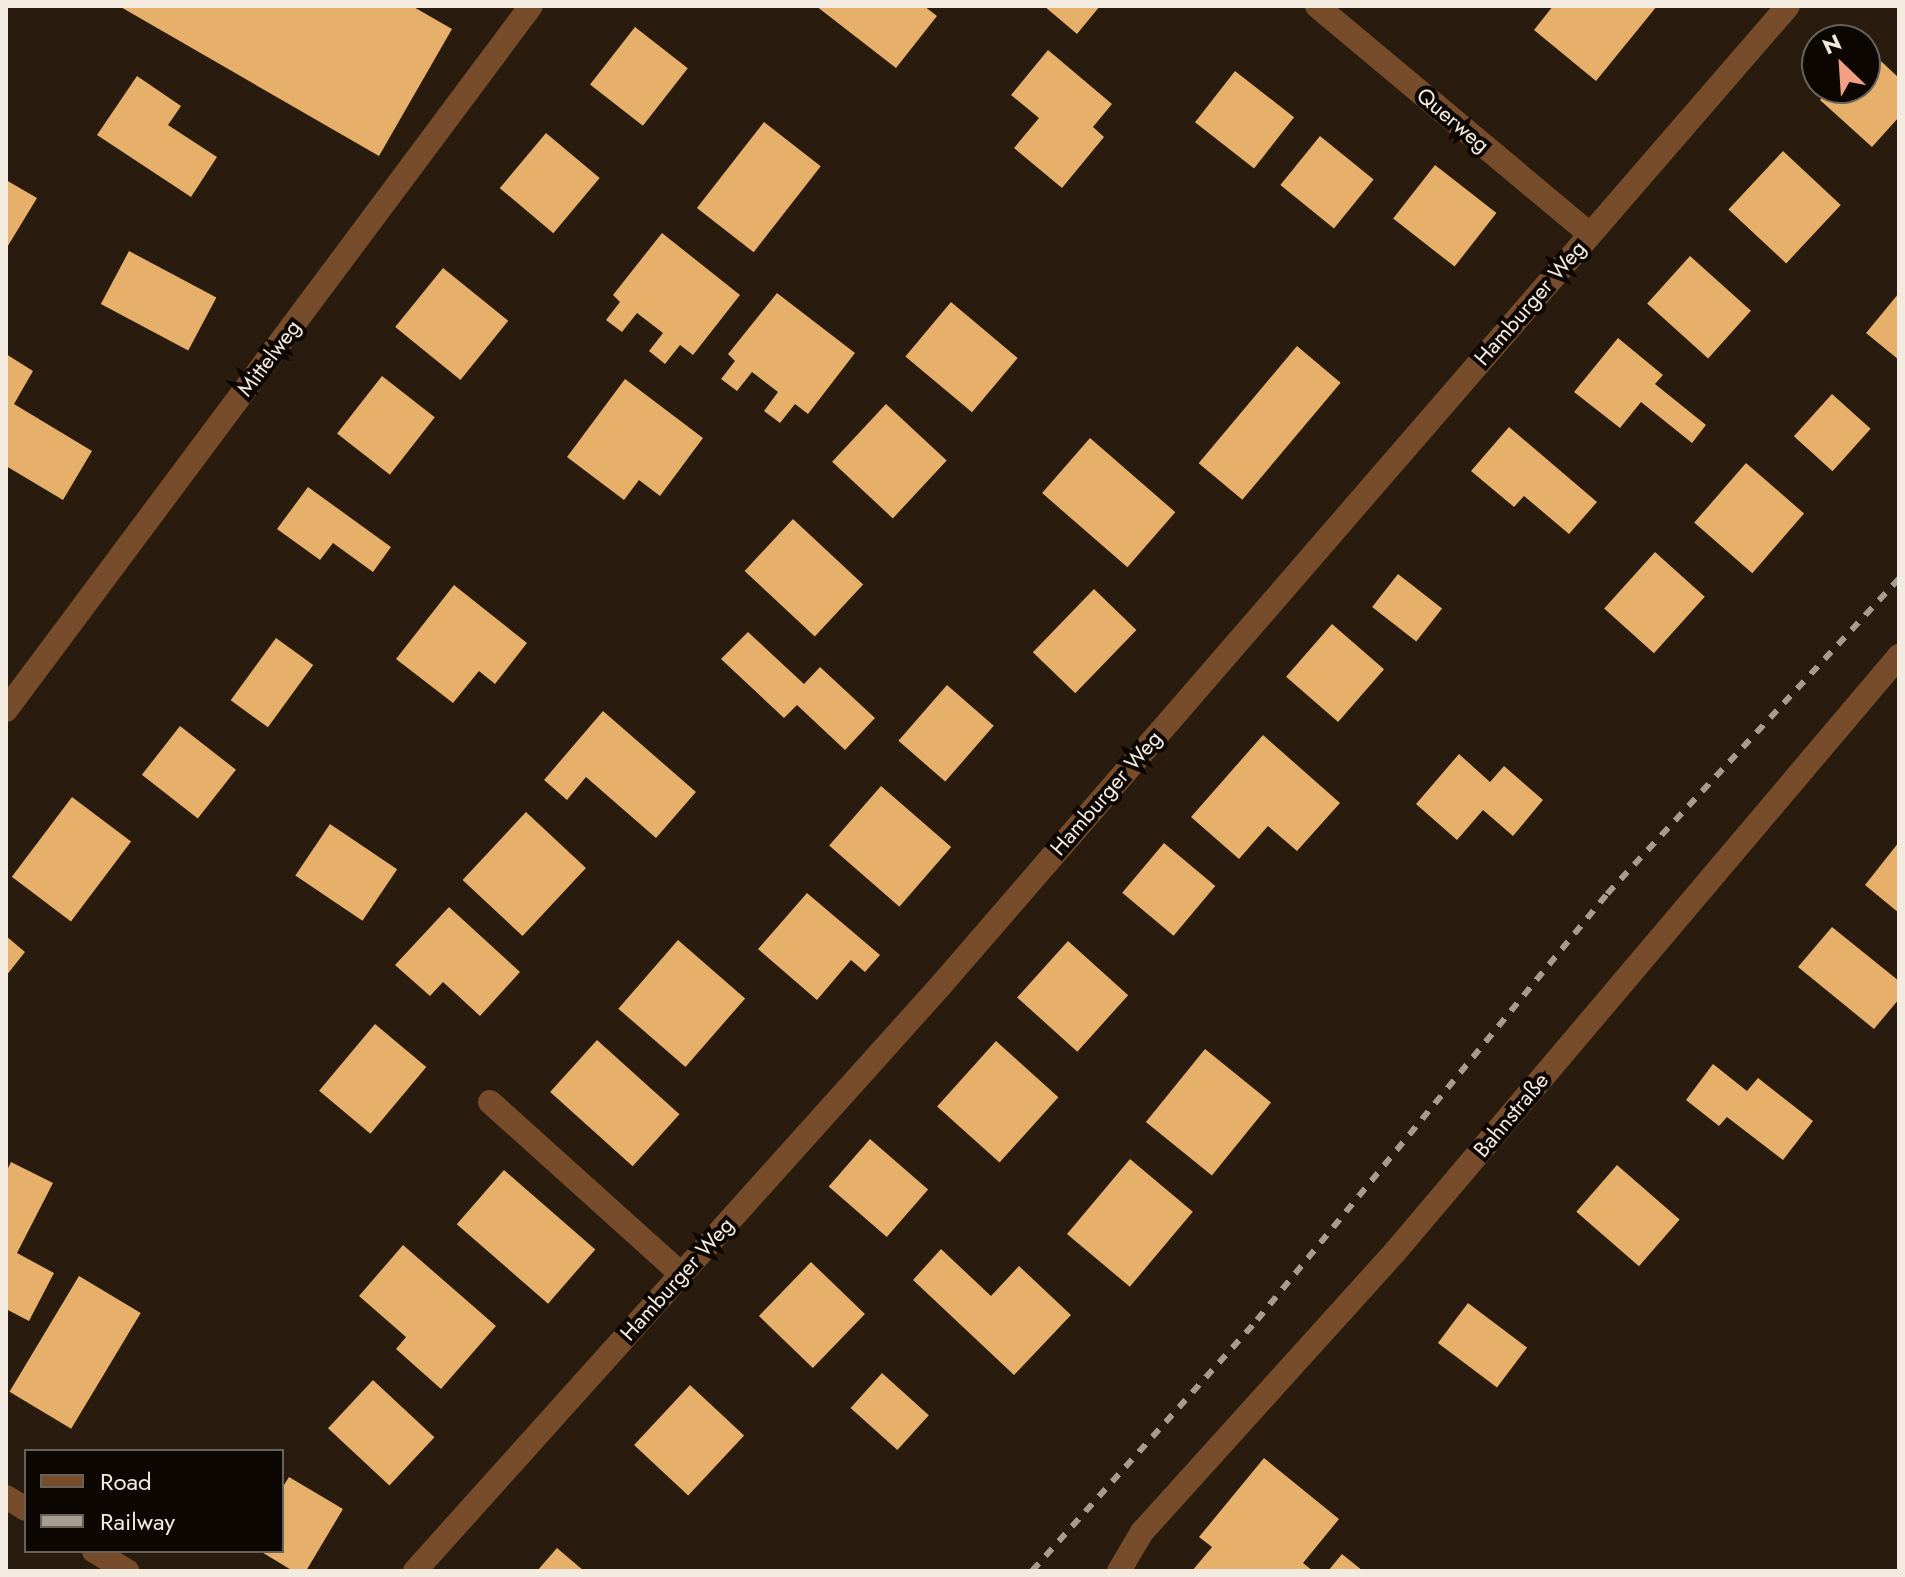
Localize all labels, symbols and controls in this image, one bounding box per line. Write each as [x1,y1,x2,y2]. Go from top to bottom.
north arrow [1801,24,1881,104]
text: N [1817,26,1846,62]
street label: Querweg [1411,82,1495,158]
street label: Hamburger Weg [1469,235,1591,371]
street label: Mittelweg [232,315,306,401]
street label: Hamburger Weg [1045,725,1167,861]
street label: Bahnstraße [1468,1067,1554,1163]
street label: Hamburger Weg [615,1212,739,1346]
legend [24,1449,284,1553]
text: Road [100,1464,152,1499]
text: Railway [100,1504,175,1539]

